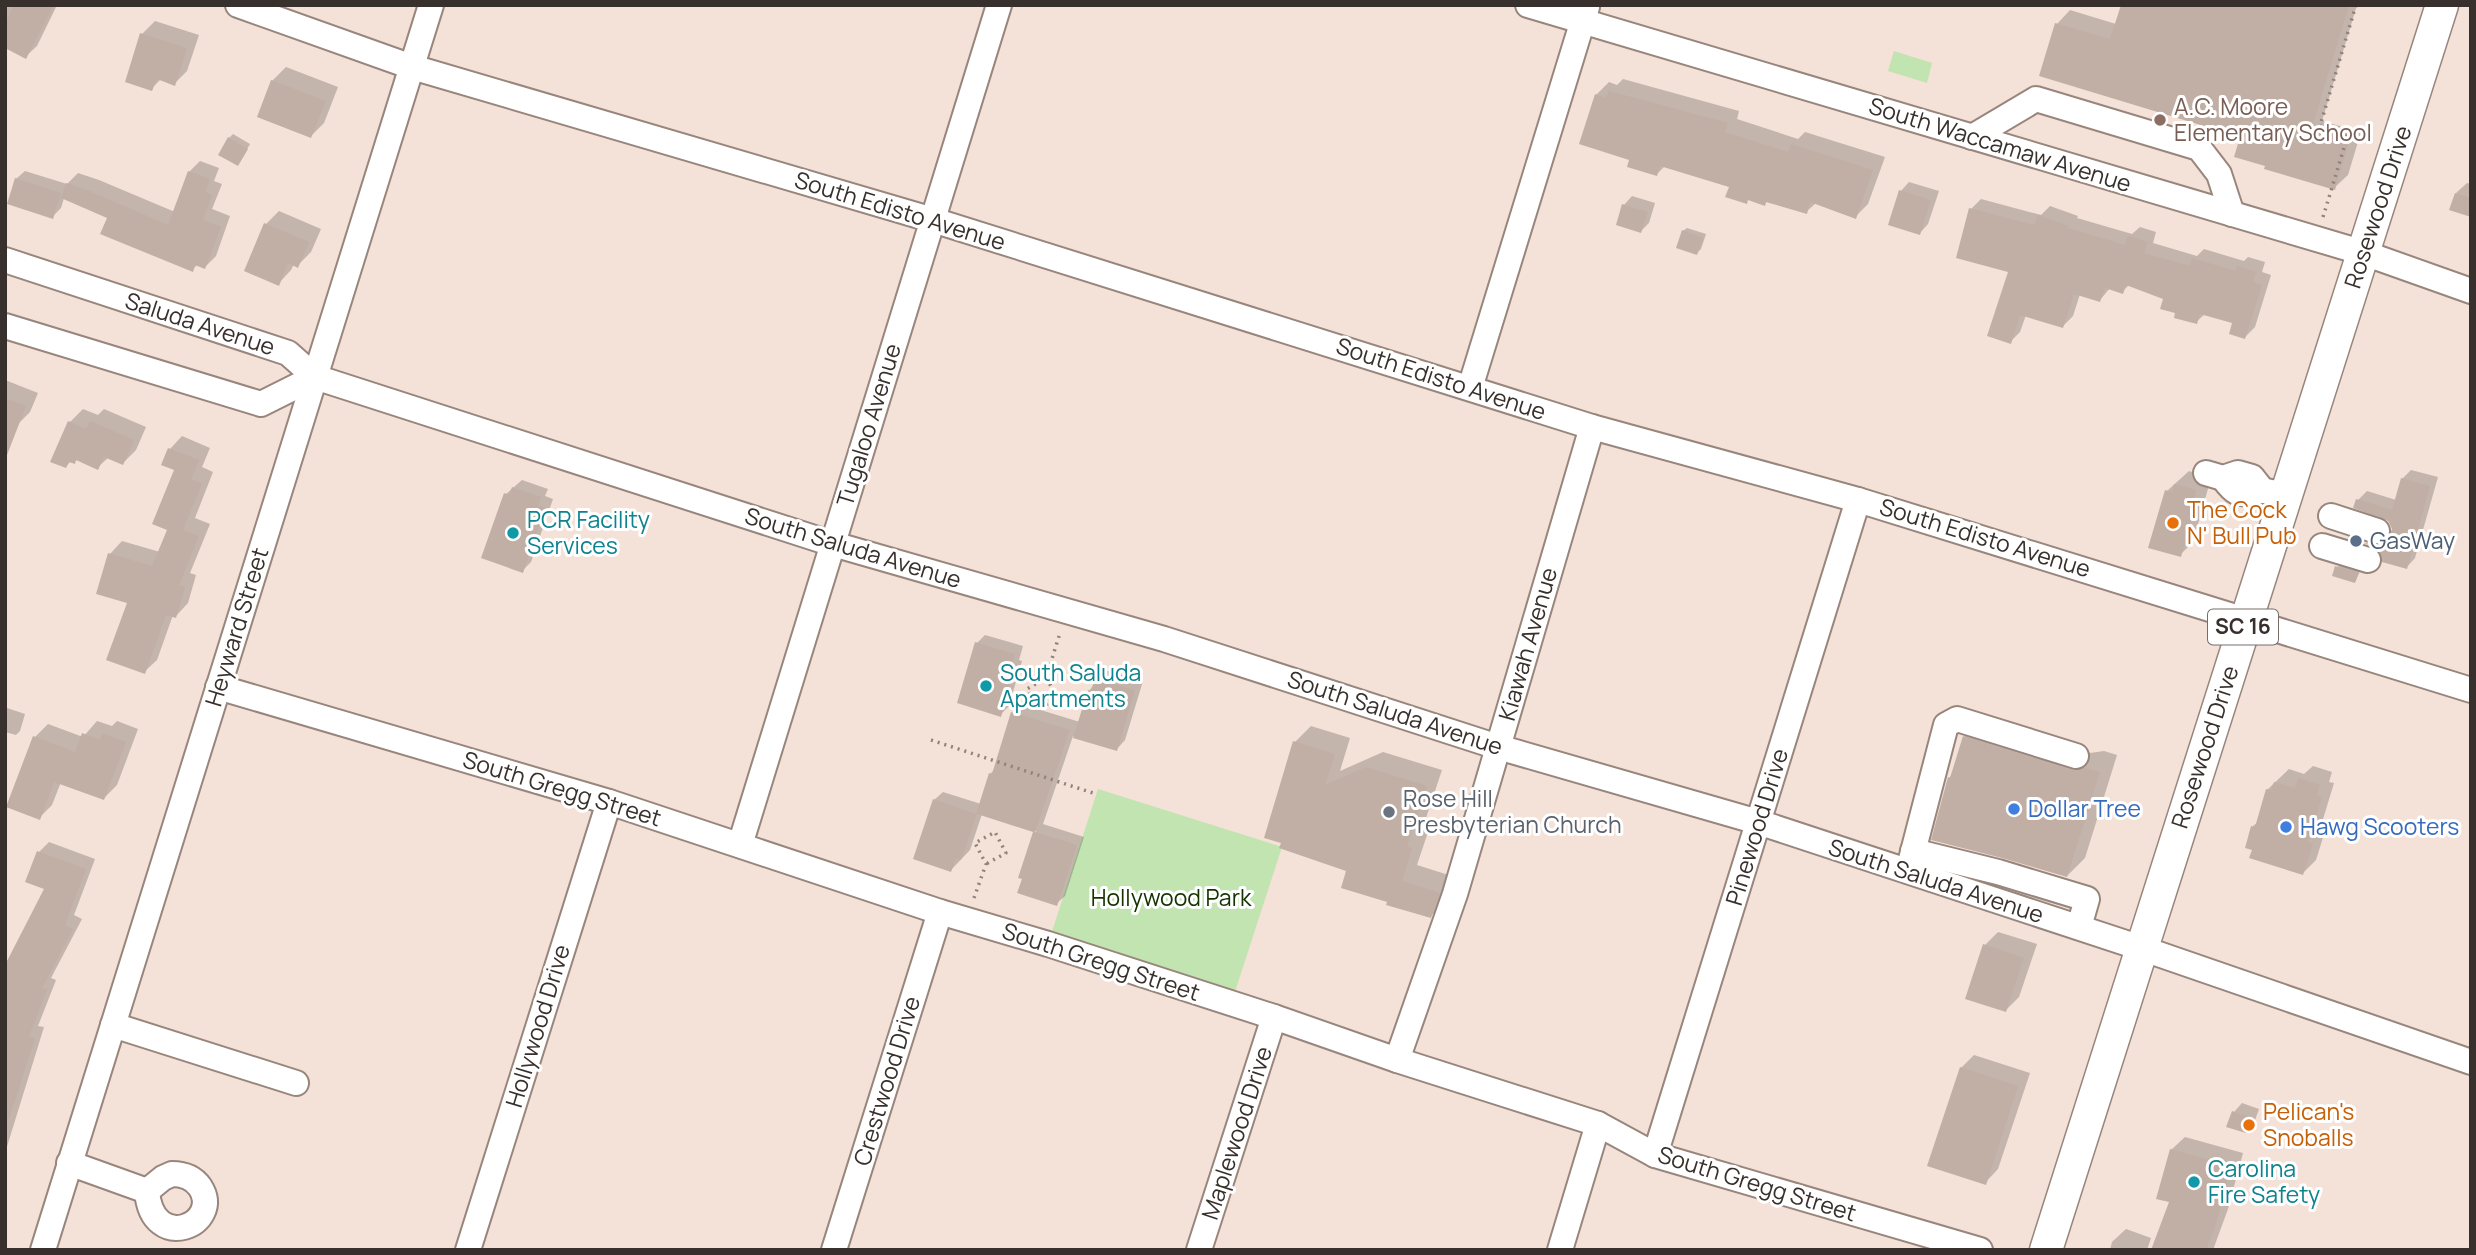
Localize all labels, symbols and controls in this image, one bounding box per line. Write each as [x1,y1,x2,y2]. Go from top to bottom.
street label: South Waccamaw Avenue [1865,89,2135,199]
place label: A.C. Moore Elementary School [2174,90,2372,148]
marker: A.C. Moore Elementary School [2152,112,2168,128]
street label: Rosewood Drive [2336,121,2418,292]
street label: South Edisto Avenue [791,163,1010,257]
street label: Saluda Avenue [121,284,279,362]
street label: South Edisto Avenue [1332,329,1550,427]
street label: Tugaloo Avenue [828,339,908,510]
street label: South Edisto Avenue [1876,490,2095,584]
place label: The Cock N' Bull Pub [2187,493,2297,551]
street label: South Saluda Avenue [741,499,965,595]
place label: PCR Facility Services [527,503,650,561]
marker: The Cock N' Bull Pub [2165,515,2181,531]
place label: GasWay [2370,524,2455,556]
marker: PCR Facility Services [505,525,521,541]
marker: GasWay [2348,533,2364,549]
street label: Heyward Street [197,543,275,710]
street label: Kiawah Avenue [1490,563,1564,724]
road number: SC 16 [2208,610,2278,644]
place label: South Saluda Apartments [1000,656,1141,714]
street label: Rosewood Drive [2163,661,2245,832]
street label: South Saluda Avenue [1284,662,1507,762]
marker: South Saluda Apartments [978,678,994,694]
street label: South Gregg Street [459,743,665,833]
street label: Pinewood Drive [1717,744,1795,909]
place label: Rose Hill Presbyterian Church [1403,782,1622,840]
place label: Dollar Tree [2028,792,2141,824]
marker: Dollar Tree [2006,801,2022,817]
marker: Rose Hill Presbyterian Church [1381,804,1397,820]
place label: Hawg Scooters [2300,810,2459,842]
marker: Hawg Scooters [2278,819,2294,835]
street label: South Saluda Avenue [1825,830,2048,930]
park label: Hollywood Park [1091,881,1252,913]
street label: South Gregg Street [998,914,1204,1008]
street label: Hollywood Drive [497,940,577,1111]
street label: Crestwood Drive [845,992,927,1169]
street label: Maplewood Drive [1193,1042,1279,1223]
place label: Pelican's Snoballs [2263,1095,2354,1153]
marker: Pelican's Snoballs [2241,1117,2257,1133]
street label: South Gregg Street [1654,1138,1860,1228]
place label: Carolina Fire Safety [2208,1152,2320,1210]
marker: Carolina Fire Safety [2186,1174,2202,1190]

